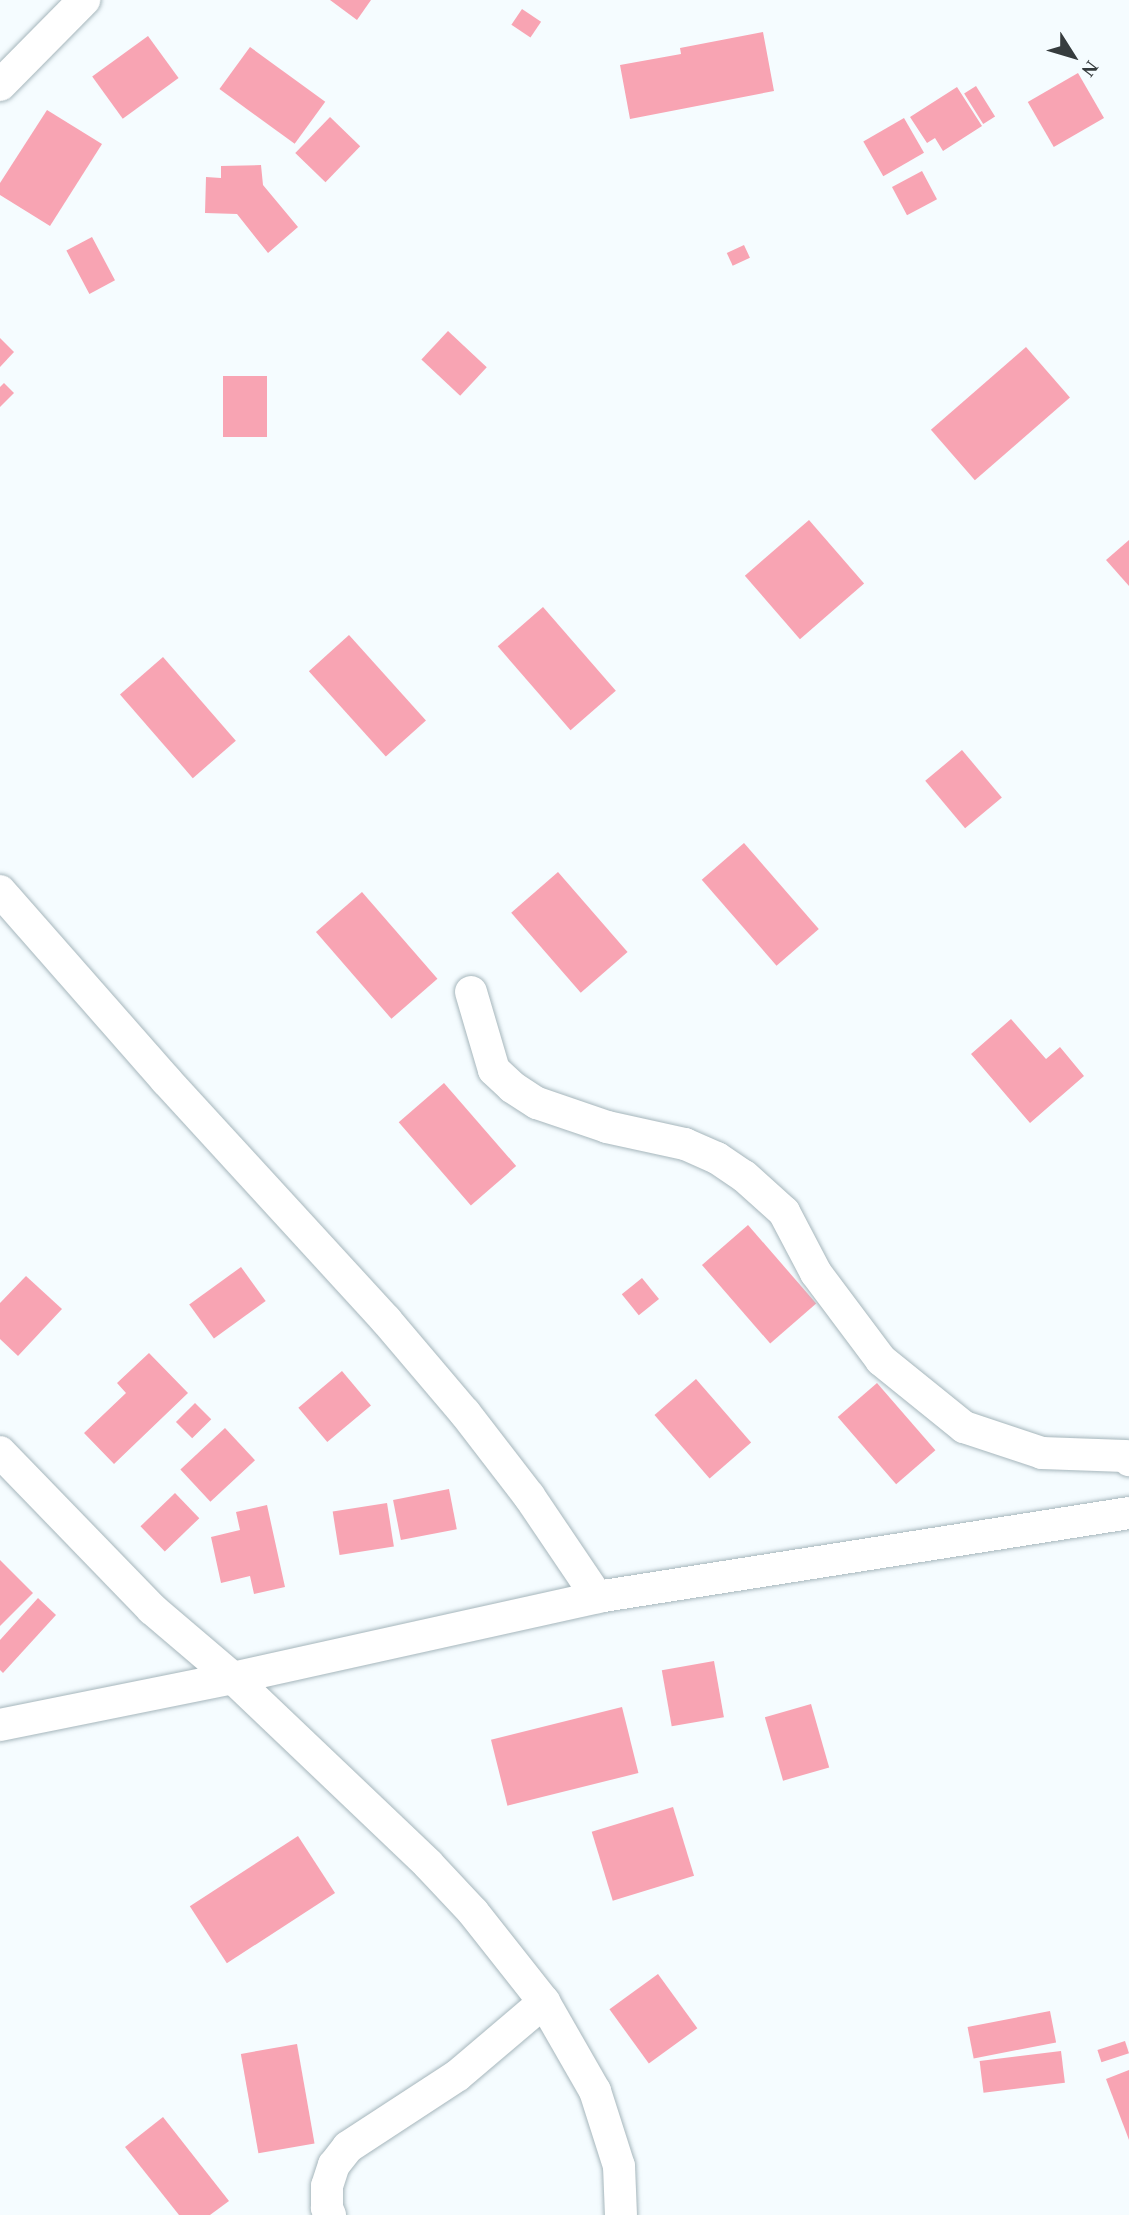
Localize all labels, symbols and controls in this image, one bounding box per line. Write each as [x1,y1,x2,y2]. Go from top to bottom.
north arrow [1038,21,1108,91]
text: N [1078,57,1103,81]

